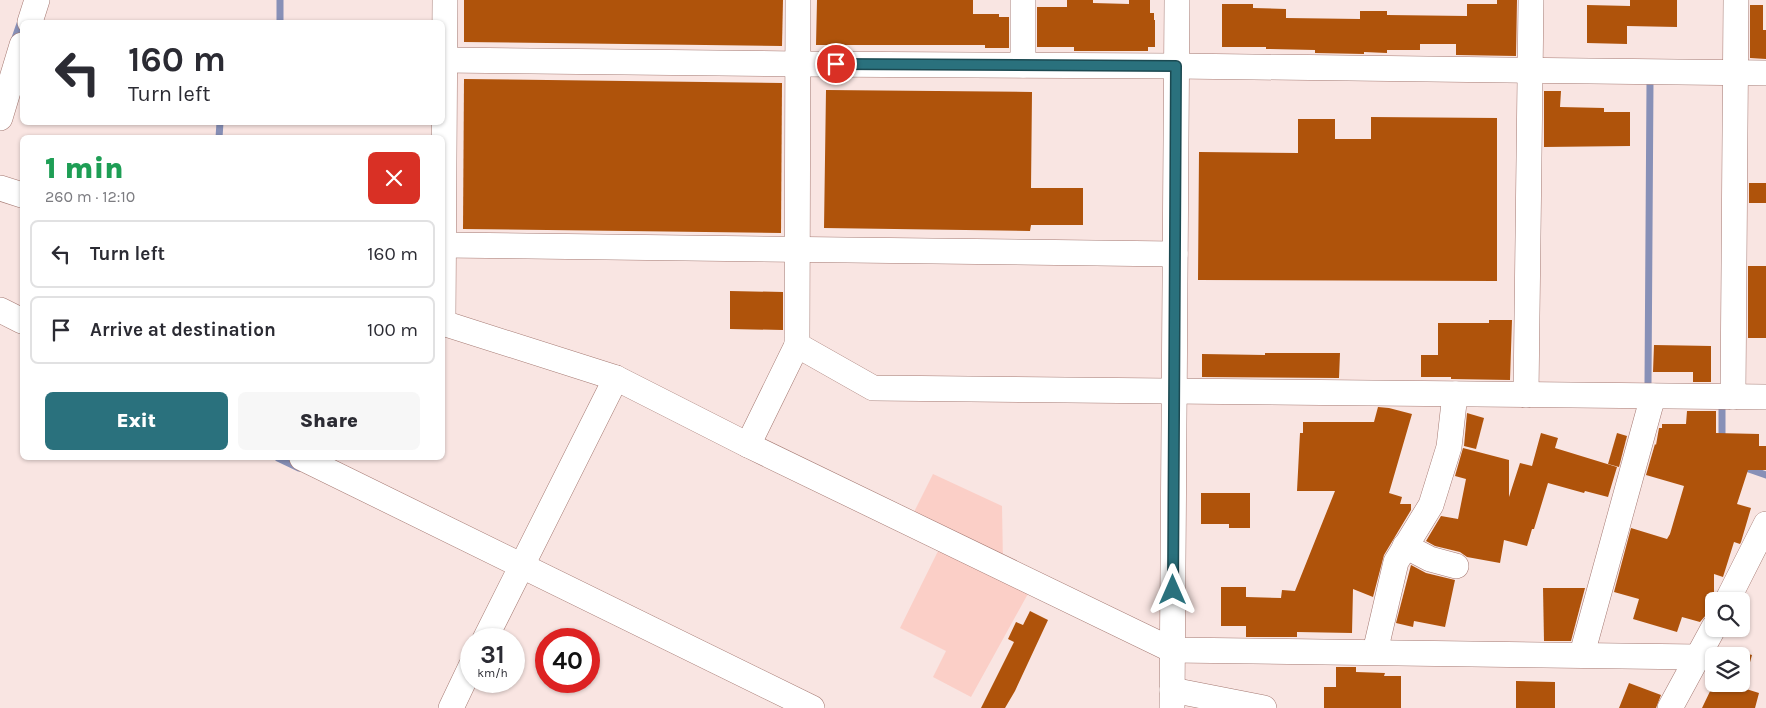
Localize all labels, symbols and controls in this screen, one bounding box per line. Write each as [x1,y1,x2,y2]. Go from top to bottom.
text: 160 m [128,39,226,80]
icon: left [45,40,110,105]
pin [815,43,857,85]
icon: arrive [822,50,850,78]
text: Turn left [128,81,211,107]
text: 1 min [45,150,124,186]
button: close [368,152,420,204]
text: 260 m · 12:10 [45,187,135,206]
icon: left [47,240,75,268]
text: Turn left [90,243,165,265]
text: 160 m [367,243,418,265]
icon: arrive [47,316,75,344]
text: Arrive at destination [90,319,276,341]
text: 100 m [367,319,418,341]
button: Exit [45,392,228,450]
button: Share [238,392,420,450]
position arrow [1146,563,1198,615]
map controls [1705,592,1750,692]
button: search [1705,592,1750,637]
speed limit sign: 40 [535,628,600,693]
text: 31 [480,640,505,669]
button: layers [1705,647,1750,692]
text: km/h [477,666,508,680]

